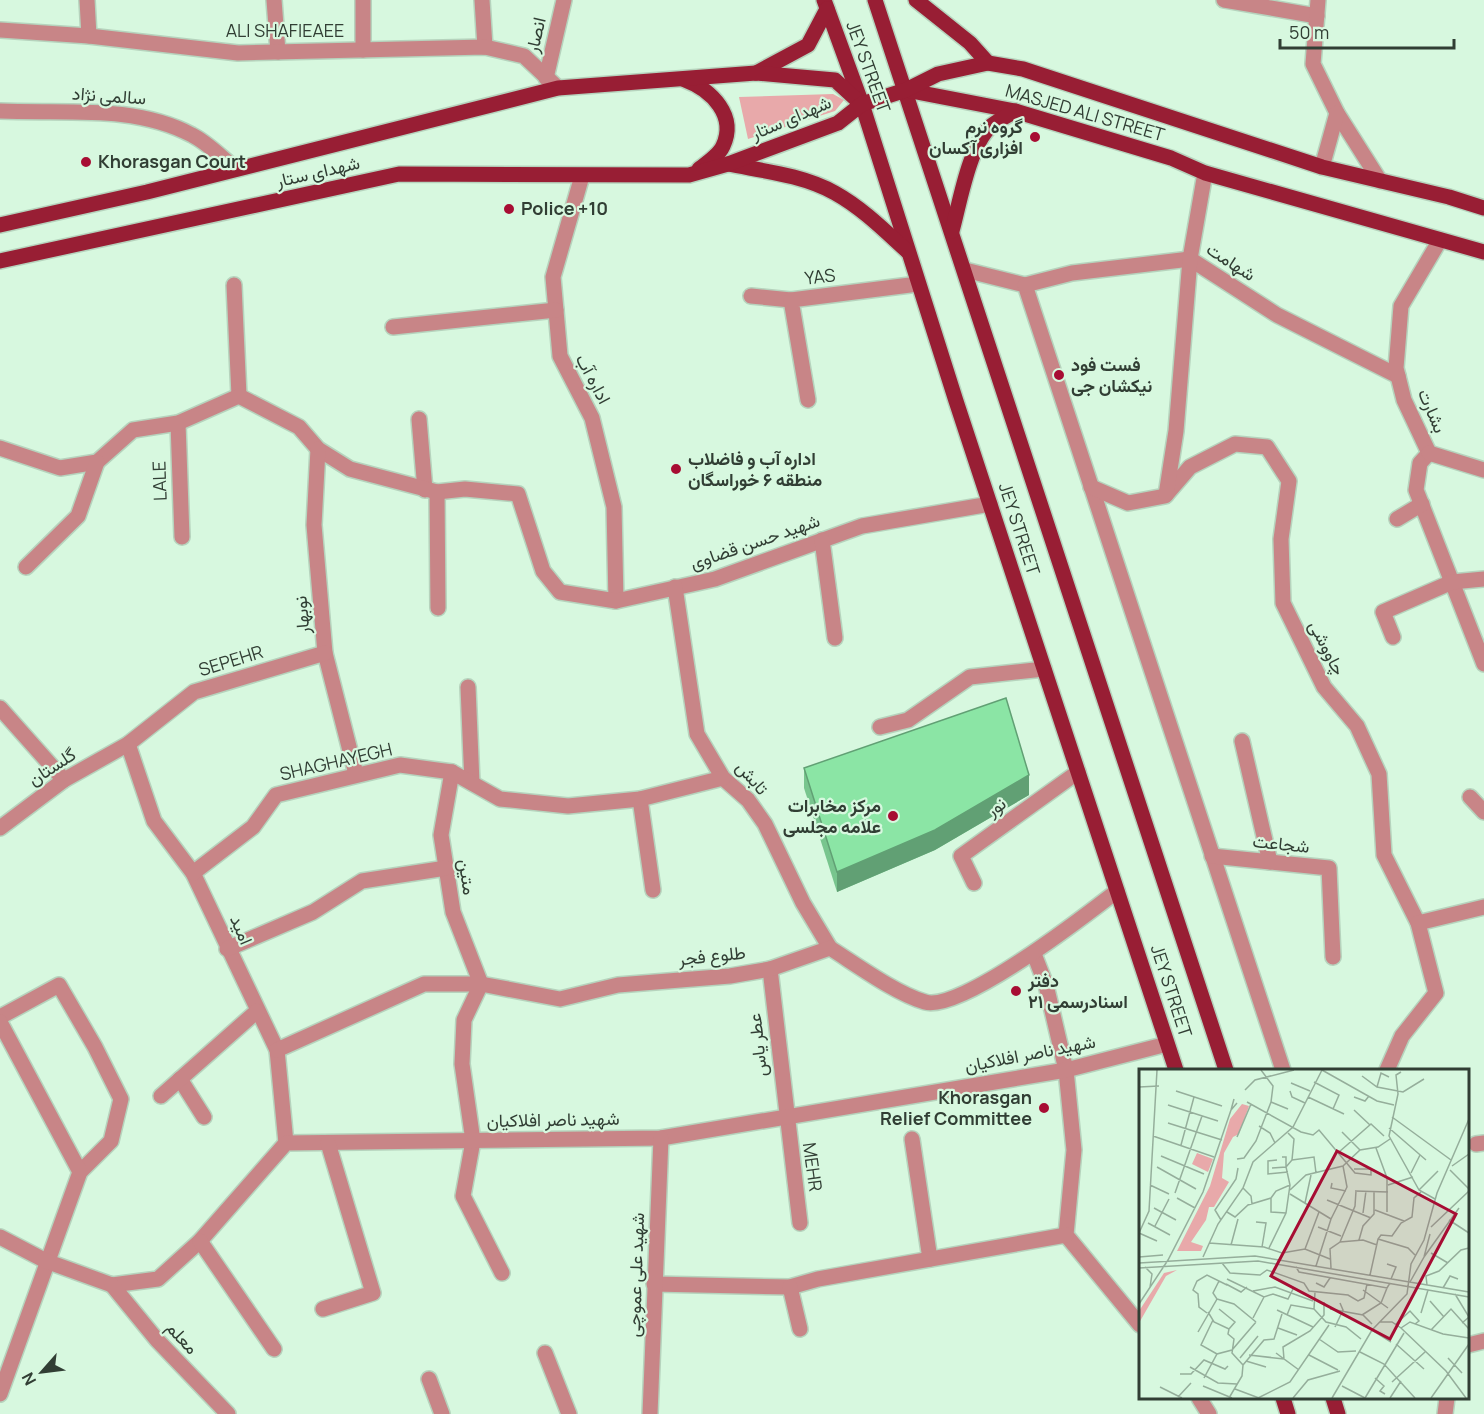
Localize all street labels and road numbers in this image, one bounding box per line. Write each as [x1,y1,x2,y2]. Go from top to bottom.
street label: انصار [519,15,551,56]
street label: JEY STREET [841,17,897,116]
street label: ALI SHAFIEAEE [226,18,344,42]
street label: MASJED ALI STREET [1003,78,1168,146]
street label: سالمی نژاد [71,80,147,110]
street label: شهدای ستار [746,89,834,145]
street label: شهدای ستار [273,150,362,193]
street label: شهامت [1202,236,1261,286]
street label: YAS [803,262,837,290]
street label: اداره آب [571,349,617,408]
street label: بشارت [1413,385,1453,436]
street label: LALE [146,461,172,501]
street label: JEY STREET [994,479,1046,578]
street label: شهید حسن قضاوی [687,508,823,575]
street label: نوبهار [287,595,315,636]
street label: چاووشی [1303,616,1352,680]
street label: SEPEHR [196,639,266,681]
street label: SHAGHAYEGH [277,736,394,786]
street label: گلستان [23,742,80,791]
street label: تابش [731,755,774,800]
street label: نور [980,791,1010,822]
street label: شجاعت [1251,828,1311,858]
street label: متین [454,857,482,896]
street label: امید [225,911,259,948]
street label: طلوع فجر [676,940,747,972]
street label: JEY STREET [1146,941,1198,1040]
street label: عطر یاس [742,1012,772,1078]
street label: شهید ناصر افلاکیان [962,1029,1097,1077]
street label: شهید ناصر افلاکیان [486,1106,620,1132]
street label: MEHR [798,1141,828,1193]
street label: شهید علی عموچی [621,1212,650,1338]
street label: معلم [161,1316,204,1360]

